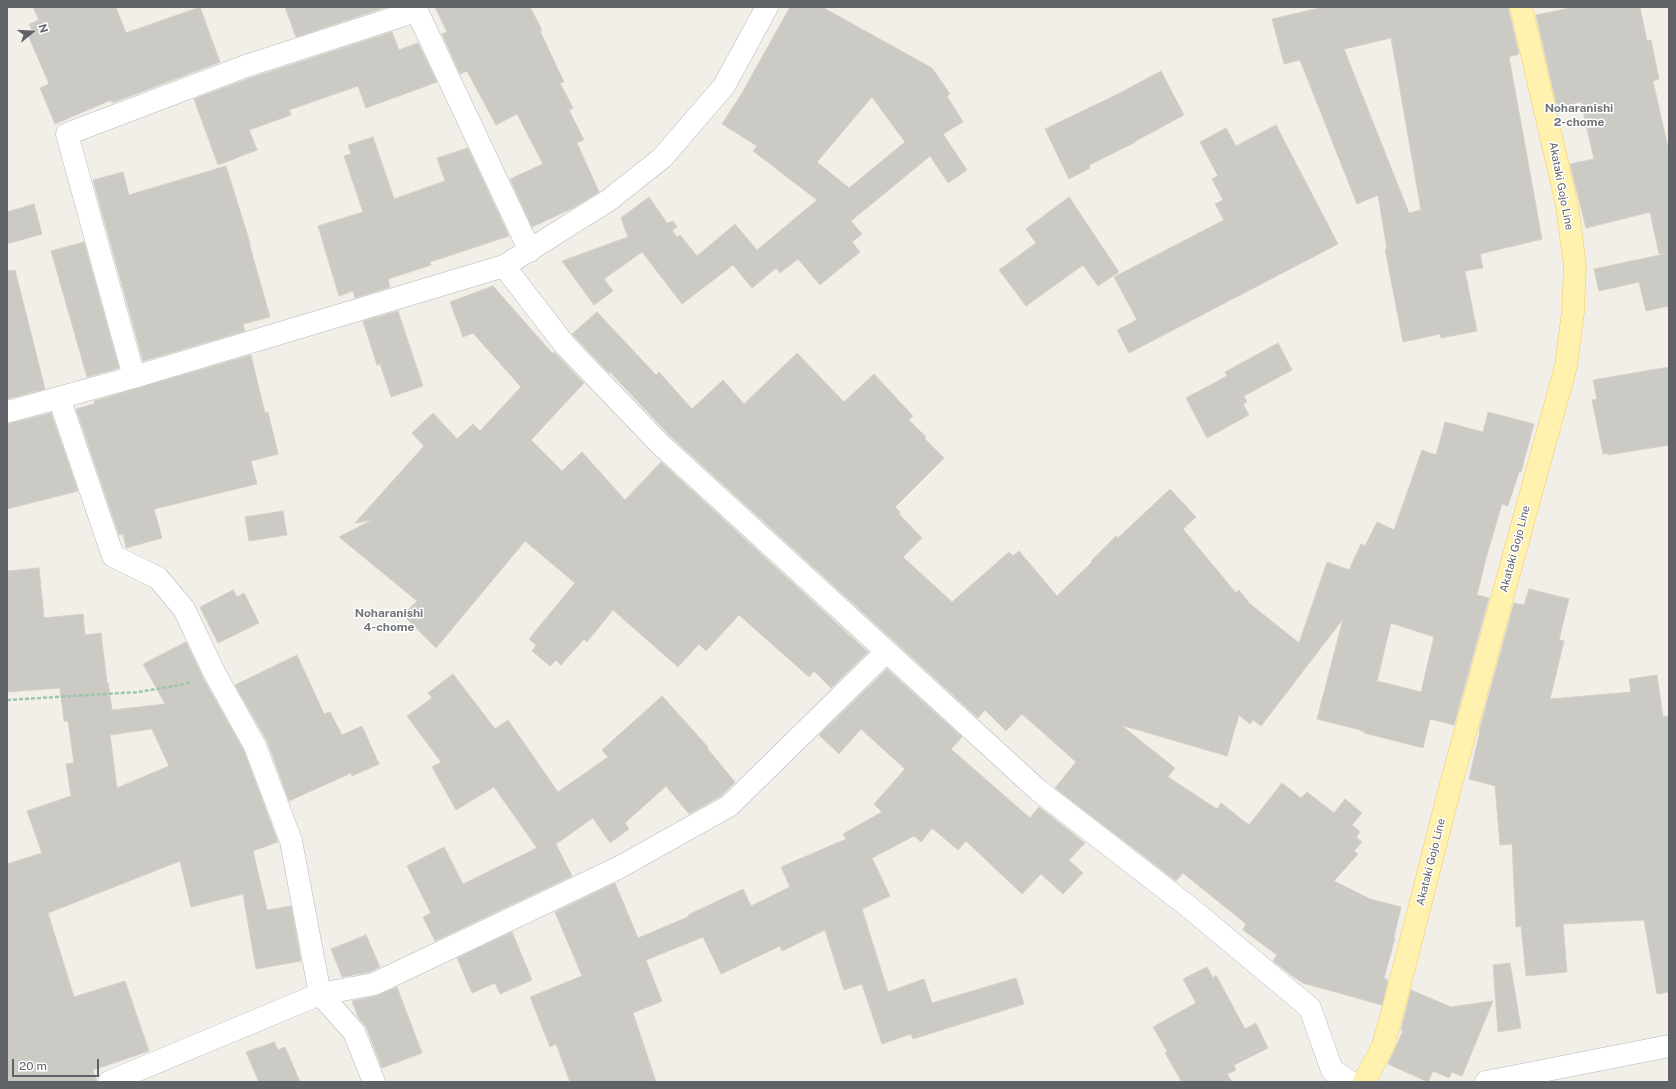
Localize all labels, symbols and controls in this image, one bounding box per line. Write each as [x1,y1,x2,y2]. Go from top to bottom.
north arrow [12,12,52,52]
text: N [36,22,50,34]
district label: Noharanishi 2-chome [1545,101,1613,129]
street label: Akataki Gojo Line [1546,141,1576,231]
street label: Akataki Gojo Line [1497,504,1533,594]
district label: Noharanishi 4-chome [355,606,423,634]
street label: Akataki Gojo Line [1414,817,1448,907]
scale bar [14,1051,101,1077]
text: 20 m [19,1059,47,1073]

